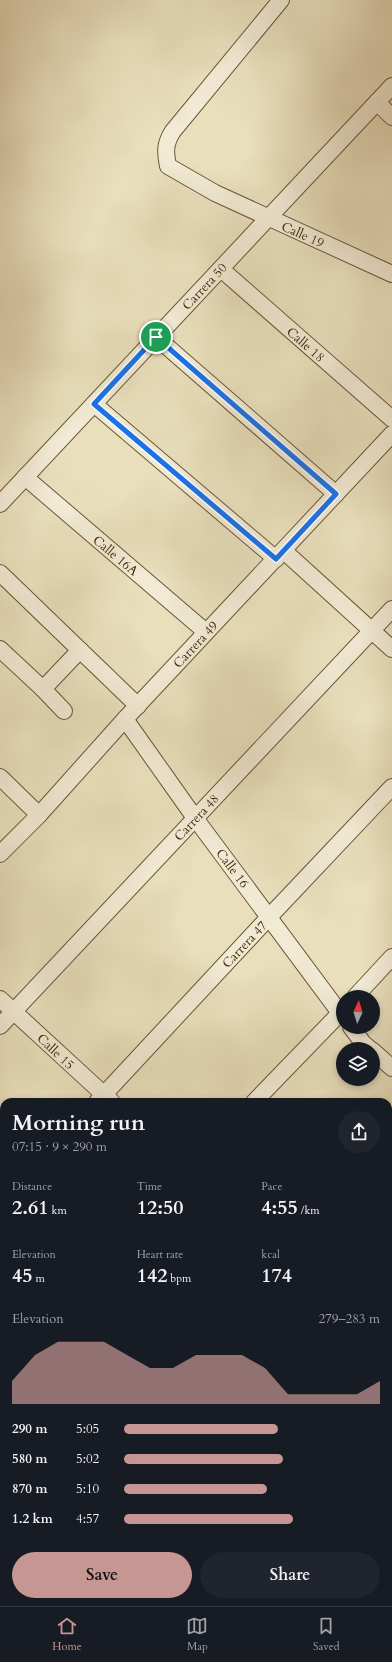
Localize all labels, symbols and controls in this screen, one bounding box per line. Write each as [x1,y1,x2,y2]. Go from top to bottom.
street label: Calle 19 [278,218,327,252]
street label: Carrera 50 [178,259,231,314]
pin [139,320,173,354]
street label: Calle 18 [282,323,328,366]
icon: arrive [145,326,167,348]
street label: Calle 16A [89,531,142,581]
street label: Carrera 49 [169,617,222,672]
street label: Carrera 48 [170,790,223,845]
street label: Calle 16 [212,845,253,892]
street label: Carrera 47 [218,917,271,972]
north arrow [336,990,380,1034]
map controls [336,990,380,1086]
street label: Calle 15 [33,1030,78,1074]
button: layers [336,1042,380,1086]
text: Morning run [12,1108,145,1138]
button: share [338,1111,380,1153]
text: 07:15 · 9 × 290 m [12,1138,107,1156]
text: Distance [12,1179,52,1194]
text: Time [137,1179,162,1194]
text: Pace [261,1179,283,1194]
text: 2.61 [12,1194,49,1221]
text: 12:50 [137,1194,183,1221]
text: 4:55 [261,1194,298,1221]
text: km [49,1203,67,1218]
text: /km [298,1203,320,1218]
text: Elevation [12,1247,56,1262]
text: Heart rate [137,1247,183,1262]
text: kcal [261,1247,280,1262]
text: 45 [12,1262,33,1289]
text: 142 [137,1262,167,1289]
text: 174 [261,1262,292,1289]
text: m [33,1271,45,1286]
text: bpm [167,1271,191,1286]
text: Elevation [12,1310,64,1328]
text: 279–283 m [318,1310,380,1328]
text: 290 m [12,1420,47,1438]
text: 5:05 [76,1420,99,1438]
text: 580 m [12,1450,47,1468]
text: 5:02 [76,1450,99,1468]
text: 870 m [12,1480,47,1498]
text: 5:10 [76,1480,99,1498]
text: 1.2 km [12,1510,53,1528]
text: 4:57 [76,1510,99,1528]
button: Save [12,1552,192,1598]
button: Share [200,1552,380,1598]
tab: Home [52,1615,82,1654]
tab: Map [186,1615,208,1654]
tab: Saved [313,1615,340,1654]

